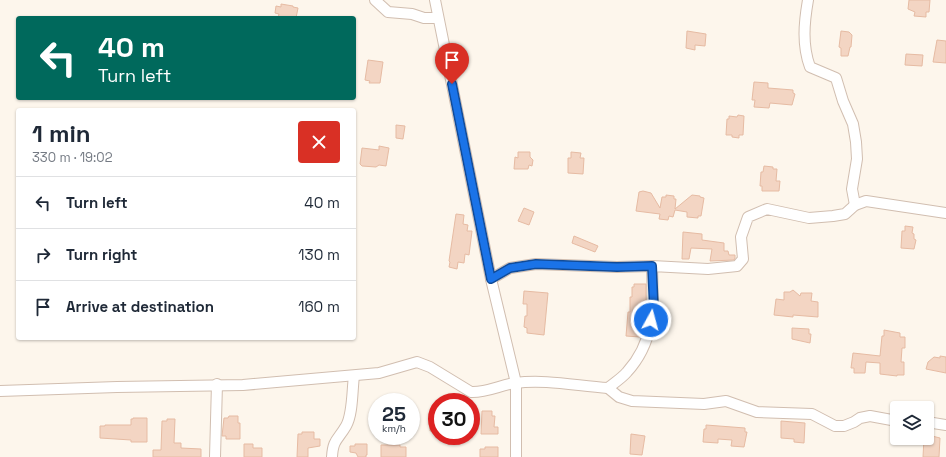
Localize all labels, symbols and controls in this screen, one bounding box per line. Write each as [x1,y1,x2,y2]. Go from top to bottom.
text: 40 m [98,29,165,65]
icon: left [32,32,84,84]
pin [435,43,469,84]
icon: arrive [441,49,463,71]
text: Turn left [98,64,171,87]
text: 1 min [32,118,91,149]
button: close [298,121,340,163]
text: 330 m · 19:02 [32,149,113,166]
icon: left [32,192,54,214]
text: Turn left [66,193,128,212]
text: 40 m [304,193,340,212]
icon: right [32,244,54,266]
text: Turn right [66,245,137,264]
text: 130 m [298,245,340,264]
icon: arrive [32,296,54,318]
text: Arrive at destination [66,297,214,316]
text: 160 m [298,297,340,316]
position arrow [630,299,672,341]
speed limit sign: 30 [428,393,480,445]
text: 25 [382,401,406,427]
map controls [890,401,934,445]
button: layers [890,401,934,445]
text: km/h [382,422,406,435]

